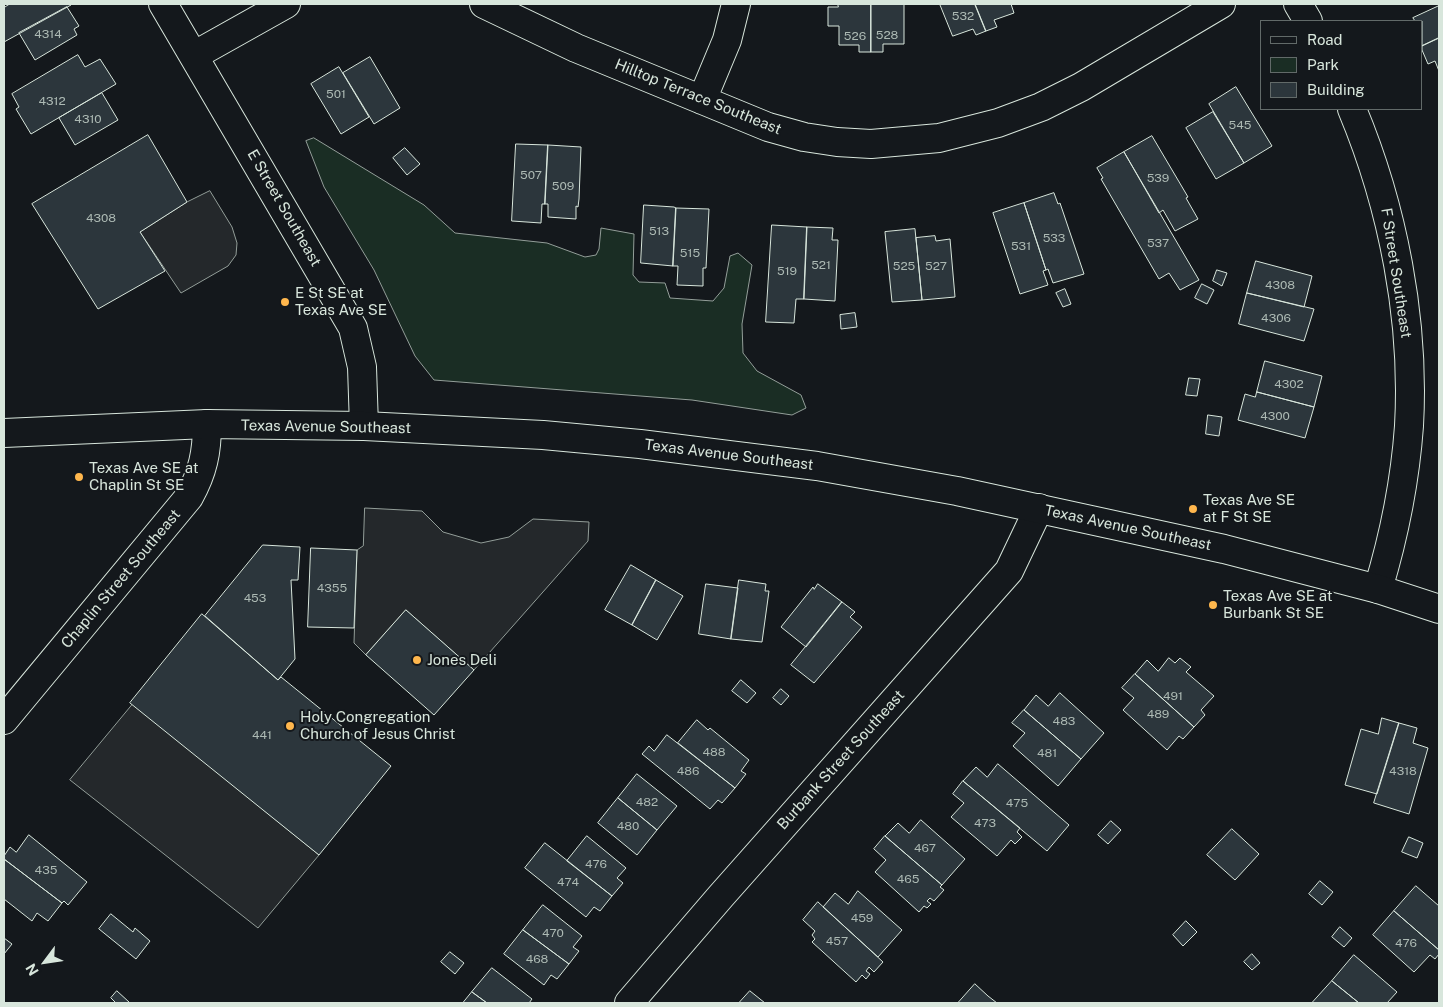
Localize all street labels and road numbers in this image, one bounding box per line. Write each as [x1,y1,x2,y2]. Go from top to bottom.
street label: Hilltop Terrace Southeast [612,55,784,139]
street label: E Street Southeast [243,146,325,270]
street label: F Street Southeast [1377,207,1415,339]
street label: Texas Avenue Southeast [241,417,411,437]
street label: Texas Avenue Southeast [643,436,815,474]
street label: Texas Avenue Southeast [1043,502,1213,554]
street label: Chaplin Street Southeast [58,506,184,652]
street label: Burbank Street Southeast [774,686,908,834]

